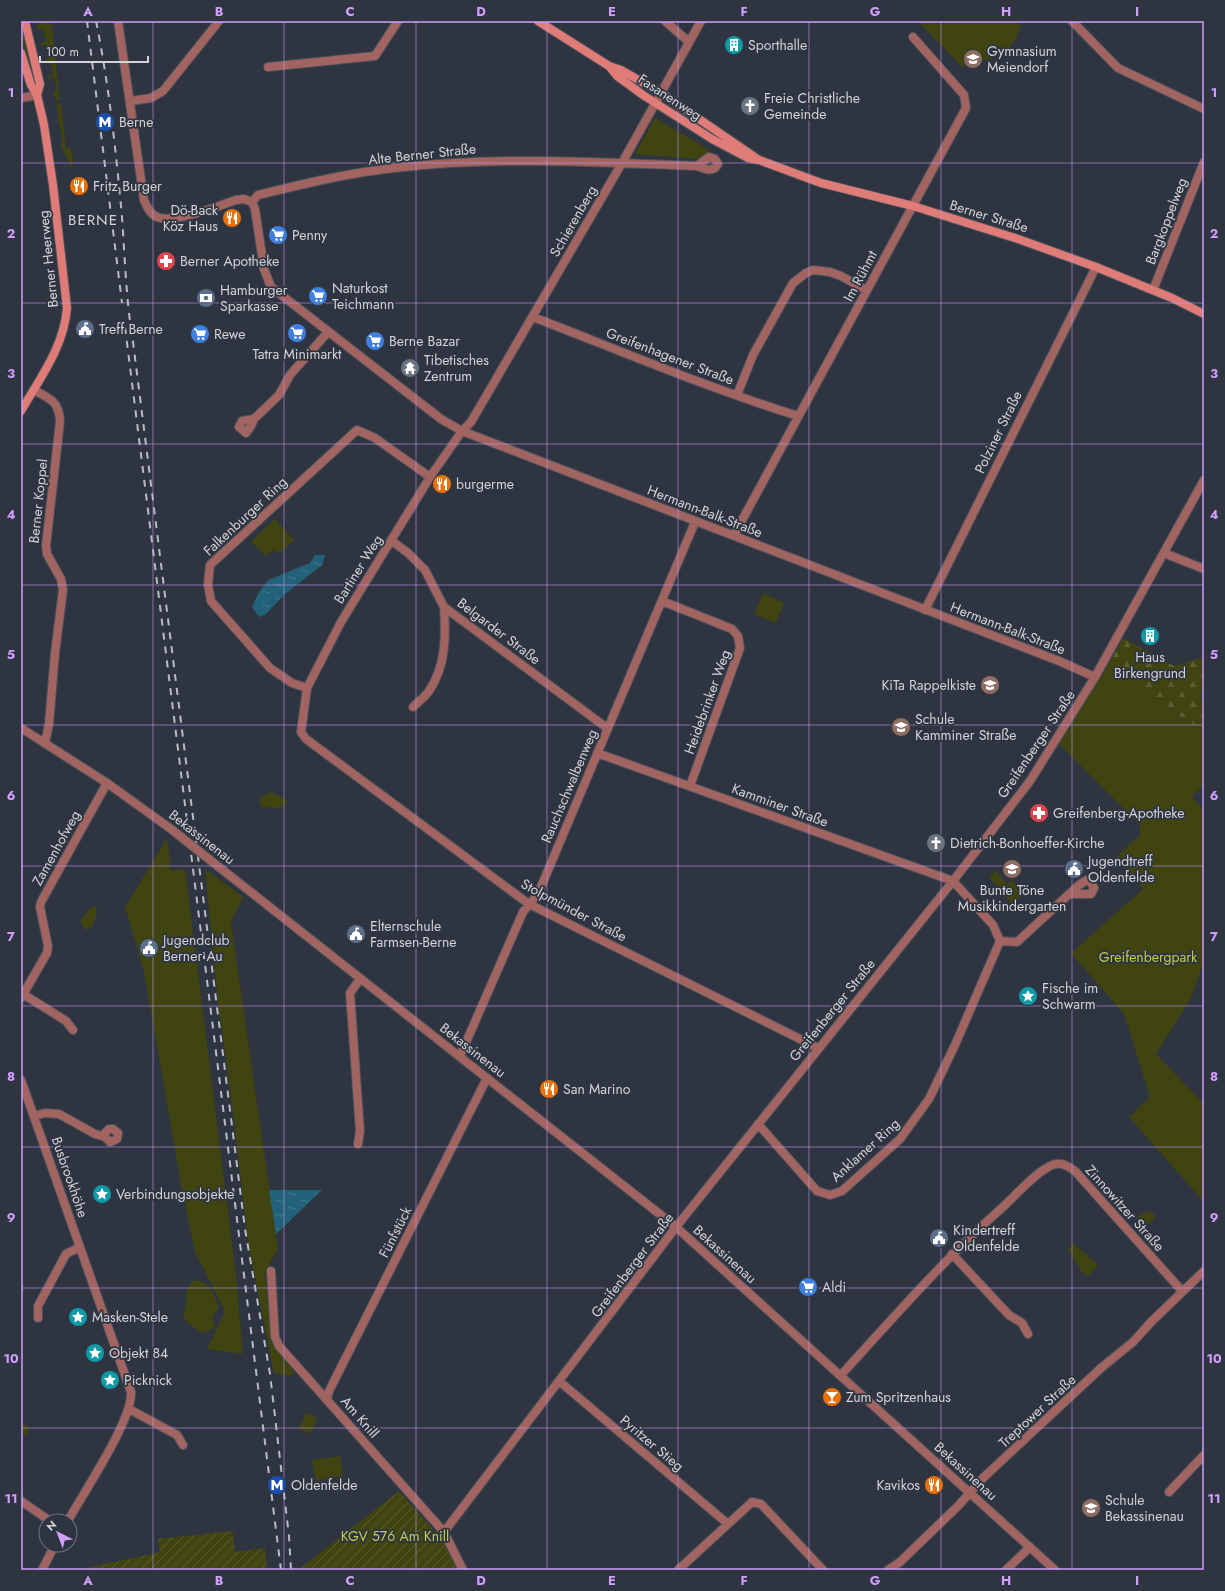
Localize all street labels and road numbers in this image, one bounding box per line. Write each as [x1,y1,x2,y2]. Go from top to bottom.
street label: Fasanenweg [634,69,706,125]
street label: Alte Berner Straße [367,138,477,170]
street label: Bargkoppelweg [1140,175,1192,267]
street label: Schierenberg [544,182,602,260]
street label: Berner Straße [947,195,1031,237]
street label: Berner Heerweg [33,209,63,309]
street label: Im Rühmt [838,246,882,305]
street label: Greifenhagener Straße [603,322,737,390]
street label: Polziner Straße [969,387,1027,477]
street label: Berner Koppel [24,458,52,544]
street label: Falkenburger Ring [199,472,291,560]
street label: Hermann-Balk-Straße [645,480,765,542]
street label: Bartiner Weg [329,531,387,607]
street label: Belgarder Straße [453,593,545,669]
street label: Hermann-Balk-Straße [948,597,1068,659]
street label: Heidebrinker Weg [679,647,735,757]
street label: Greifenberger Straße [992,686,1080,802]
street label: Rauchschwalbenweg [536,726,602,846]
street label: Kamminer Straße [729,778,831,832]
street label: Bekassinenau [165,805,239,869]
street label: Zamenhofweg [27,807,85,889]
street label: Stolpmünder Straße [517,874,631,946]
street label: Greifenberger Straße [784,955,880,1065]
street label: Bekassinenau [436,1018,510,1082]
street label: Anklamer Ring [826,1114,904,1186]
street label: Busbrookhöhe [47,1134,93,1220]
street label: Zinnowitzer Straße [1081,1160,1169,1256]
street label: Fünfstück [374,1202,417,1261]
street label: Greifenberger Straße [586,1208,678,1322]
street label: Bekassinenau [689,1220,761,1288]
street label: Treptower Straße [994,1370,1080,1452]
street label: Am Knill [336,1392,384,1442]
street label: Pyritzer Stieg [616,1410,688,1476]
street label: Bekassinenau [930,1437,1002,1505]

